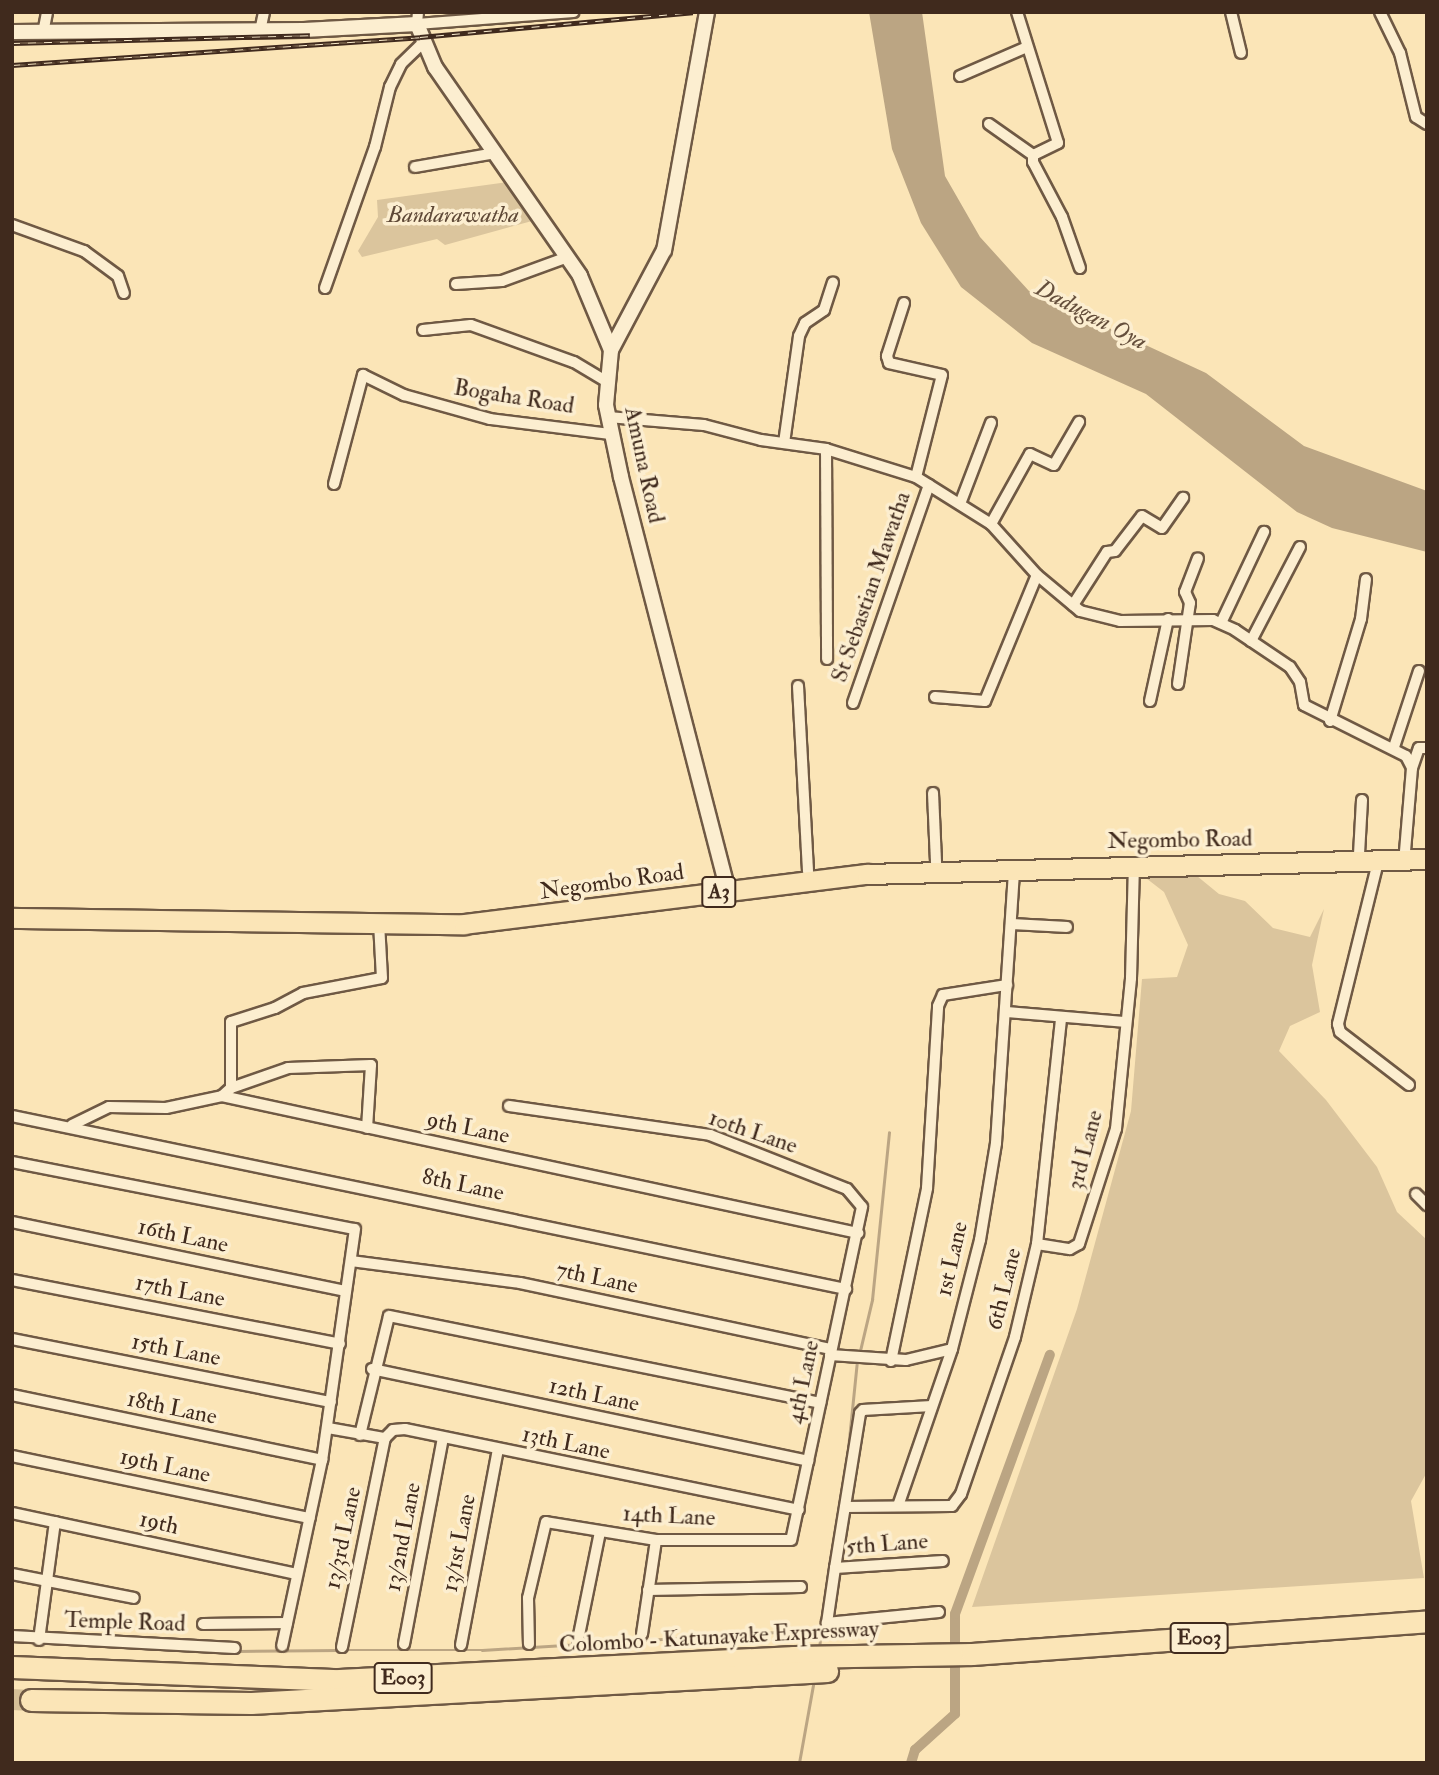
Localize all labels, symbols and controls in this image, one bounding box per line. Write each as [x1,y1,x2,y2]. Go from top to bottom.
park label: Bandarawatha [387,201,519,229]
water label: Dadugan Oya [1030,274,1152,356]
street label: Bogaha Road [452,374,576,420]
street label: Amuna Road [618,404,670,526]
street label: St Sebastian Mawatha [825,488,917,686]
street label: Negombo Road [1107,825,1253,855]
street label: Negombo Road [538,858,686,906]
road number: A3 [700,874,738,910]
street label: 10th Lane [705,1104,801,1160]
street label: 9th Lane [424,1106,512,1150]
street label: 3rd Lane [1061,1107,1109,1193]
street label: 8th Lane [420,1163,506,1207]
street label: 16th Lane [135,1213,231,1259]
street label: 1st Lane [930,1219,974,1299]
street label: 6th Lane [981,1245,1027,1333]
street label: 7th Lane [554,1256,640,1300]
street label: 17th Lane [133,1269,227,1313]
street label: 15th Lane [129,1328,223,1372]
street label: 4th Lane [781,1338,825,1426]
street label: 12th Lane [546,1372,642,1418]
street label: 18th Lane [125,1385,219,1431]
street label: 13th Lane [520,1420,612,1466]
street label: 19th Lane [117,1443,213,1489]
street label: 13/2nd Lane [379,1480,427,1594]
street label: 13/3rd Lane [319,1484,367,1592]
street label: 13/1st Lane [436,1492,482,1594]
street label: 14th Lane [622,1500,716,1532]
street label: 19th [137,1505,181,1541]
street label: 5th Lane [845,1527,929,1561]
street label: Temple Road [64,1606,186,1638]
street label: Colombo - Katunayake Expressway [558,1615,880,1659]
road number: E003 [1169,1620,1229,1656]
road number: E003 [373,1660,433,1696]

